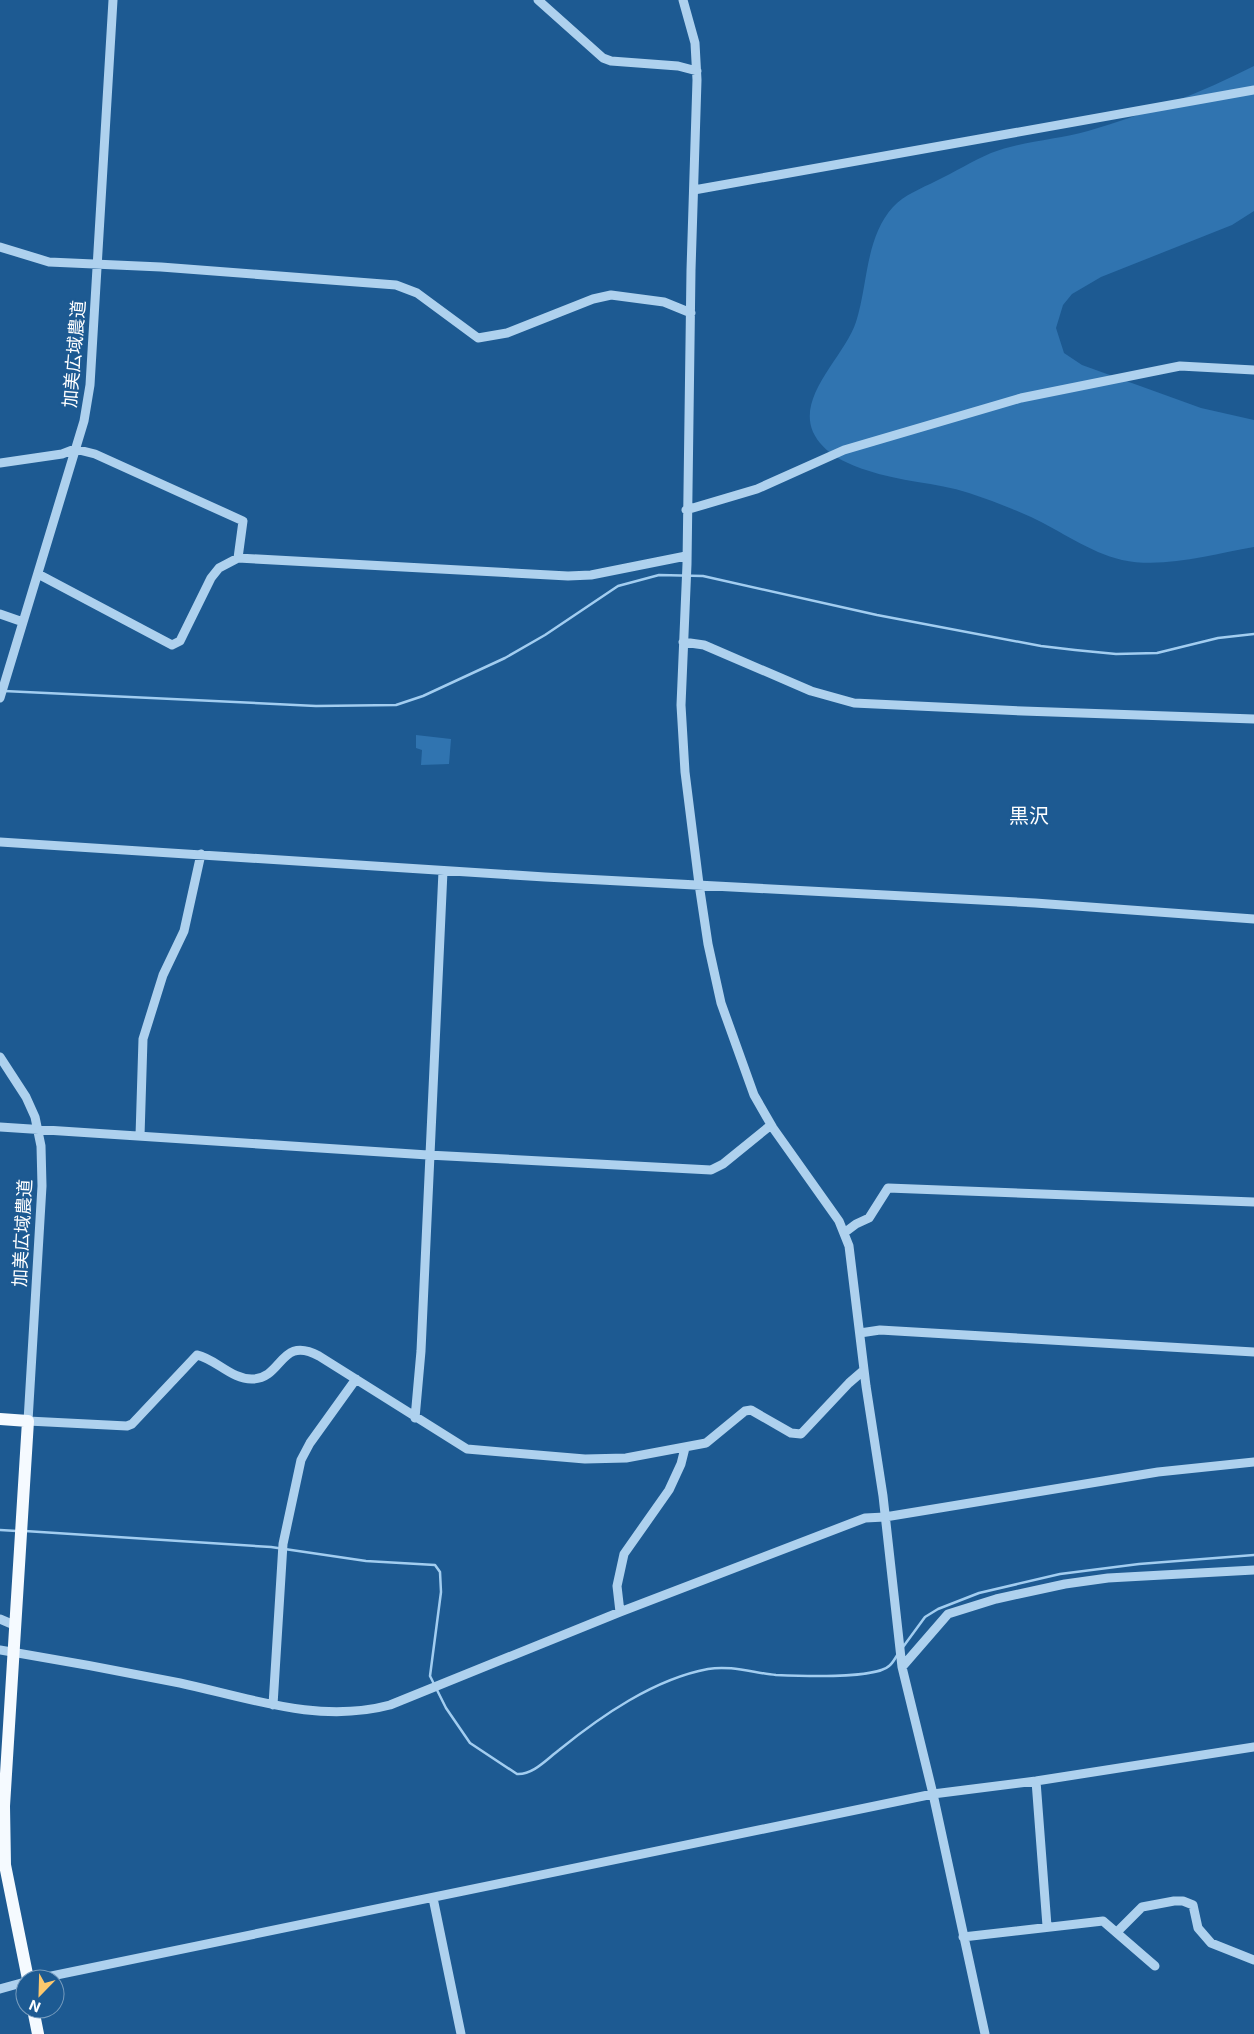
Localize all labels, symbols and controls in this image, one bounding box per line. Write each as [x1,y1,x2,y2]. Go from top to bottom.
street label: 加美広域農道 [59,299,89,409]
district label: 黒沢 [1009,804,1049,828]
street label: 加美広域農道 [9,1179,35,1287]
north arrow [15,1969,65,2019]
text: N [26,1997,43,2016]

